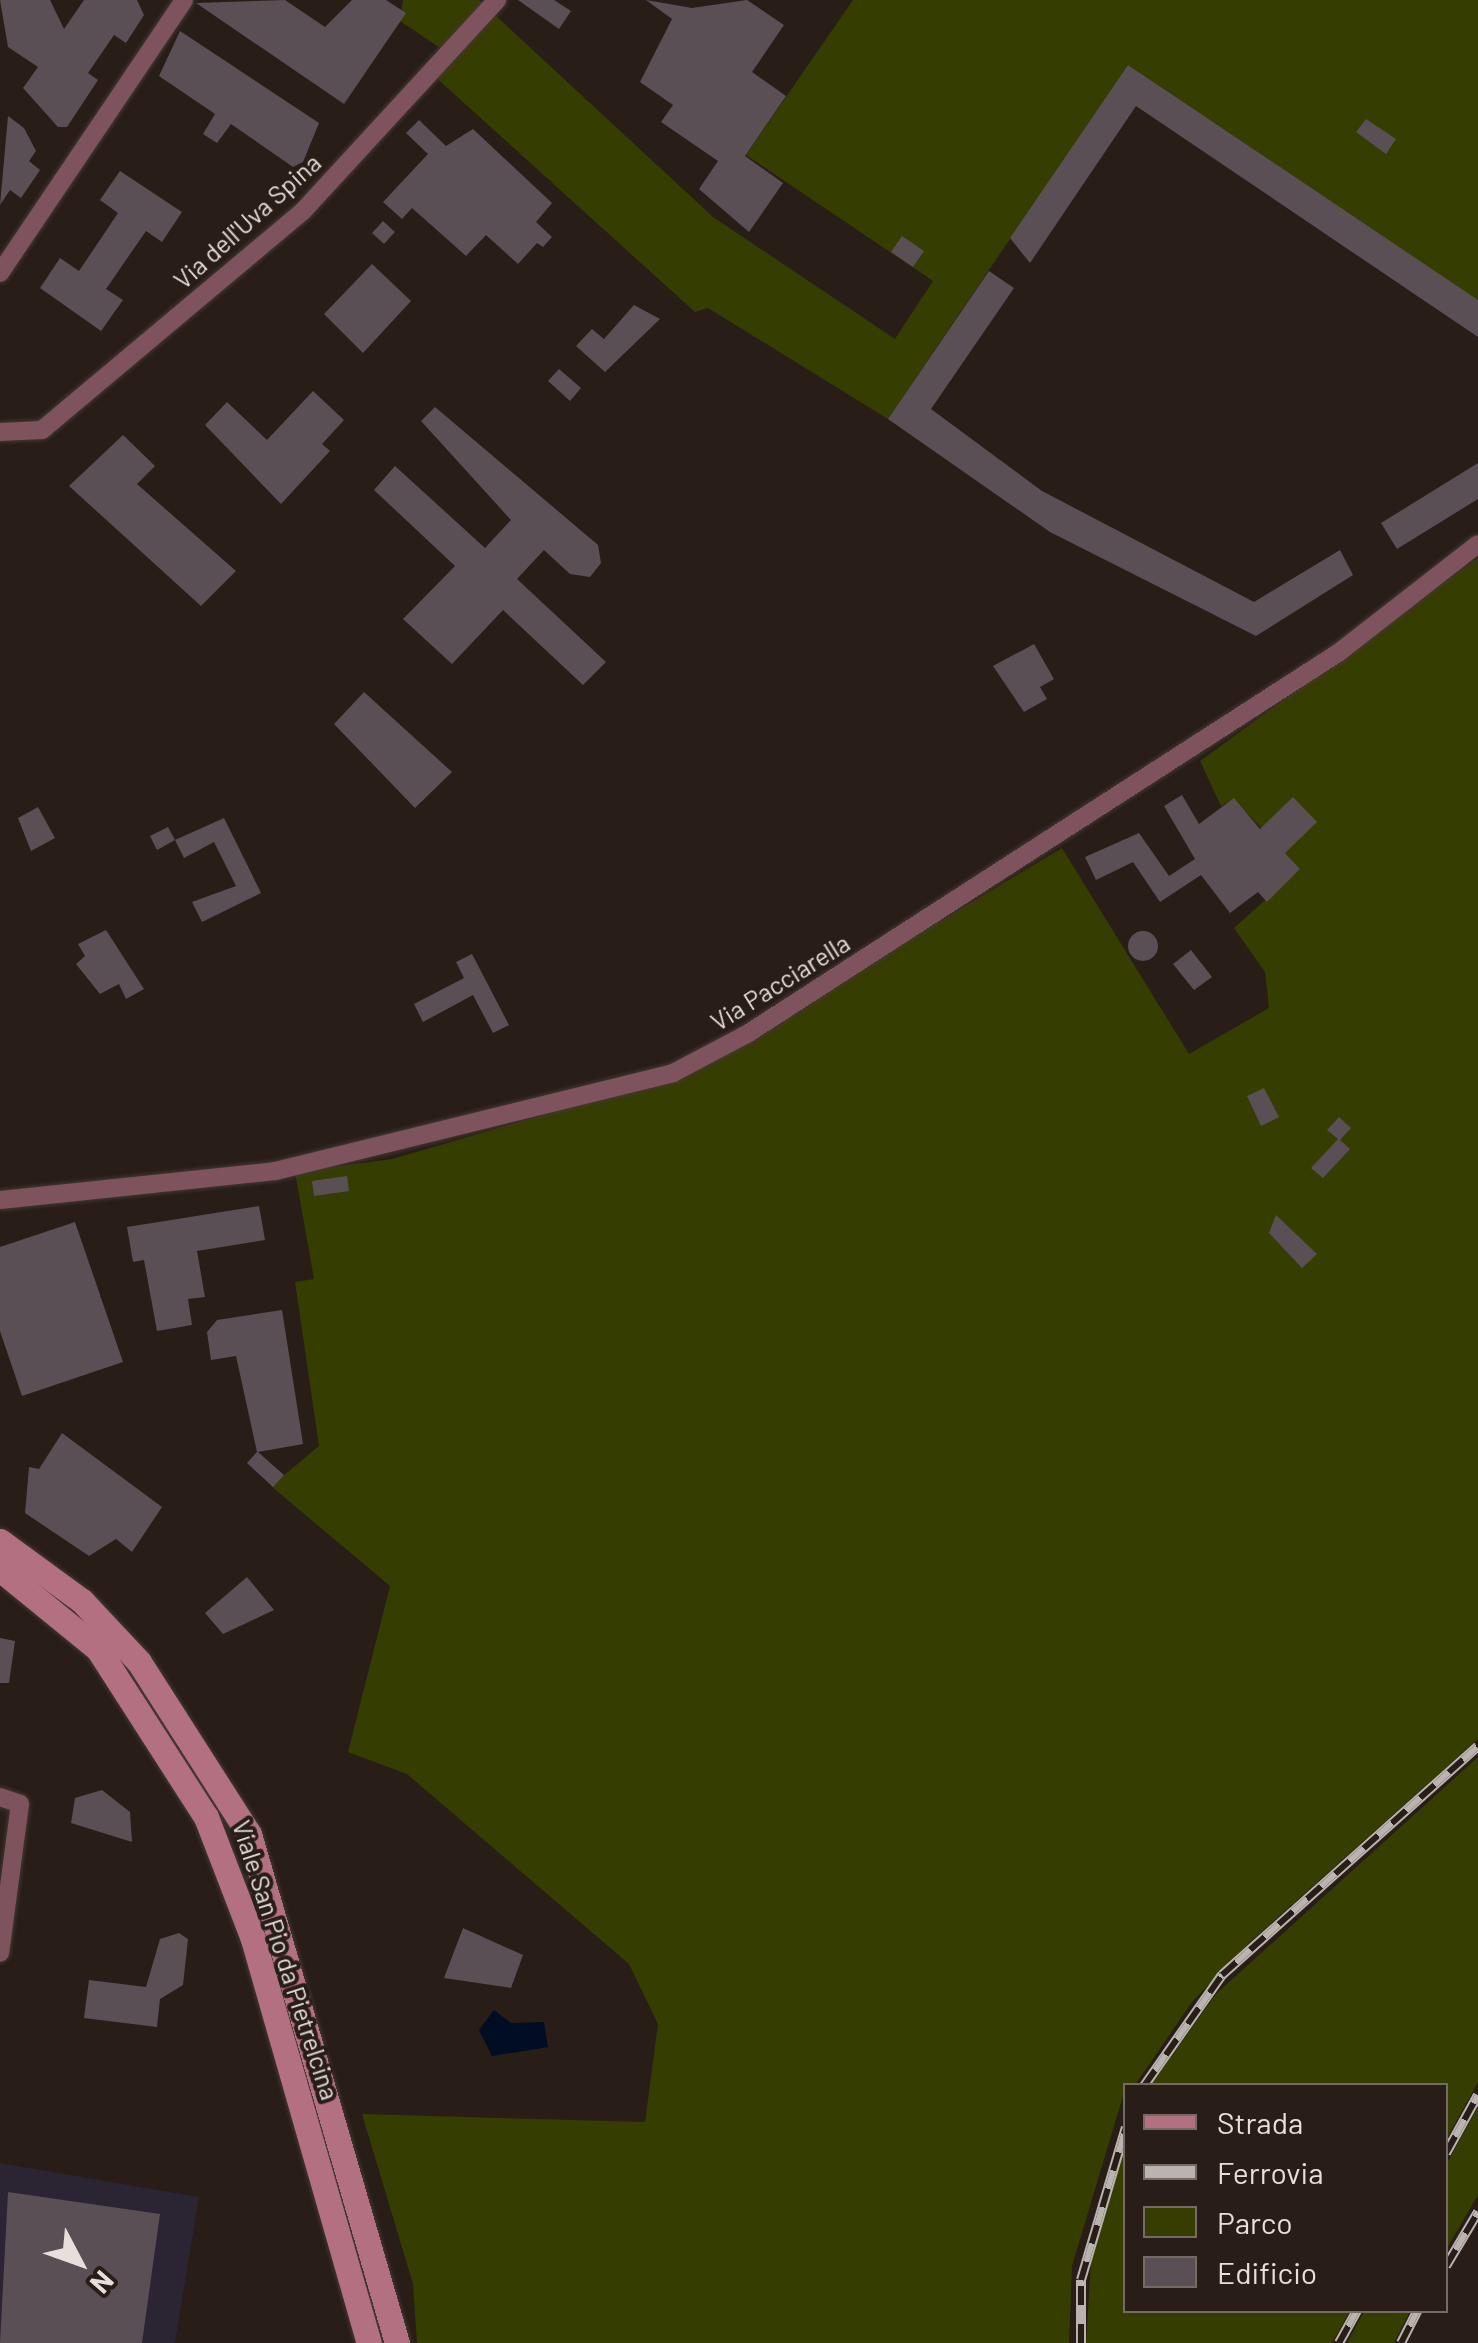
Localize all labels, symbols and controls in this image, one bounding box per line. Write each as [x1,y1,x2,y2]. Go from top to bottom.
street label: Via dell'Uva Spina [167,147,327,295]
street label: Via Pacciarella [705,927,855,1037]
street label: Viale San Pio da Pietrelcina [227,1816,345,2104]
legend [1123,2083,1448,2313]
text: Strada [1217,2104,1303,2140]
text: Ferrovia [1217,2154,1324,2190]
text: Parco [1217,2204,1293,2240]
north arrow [30,2213,130,2313]
text: Edificio [1217,2254,1317,2290]
text: N [84,2265,122,2301]

